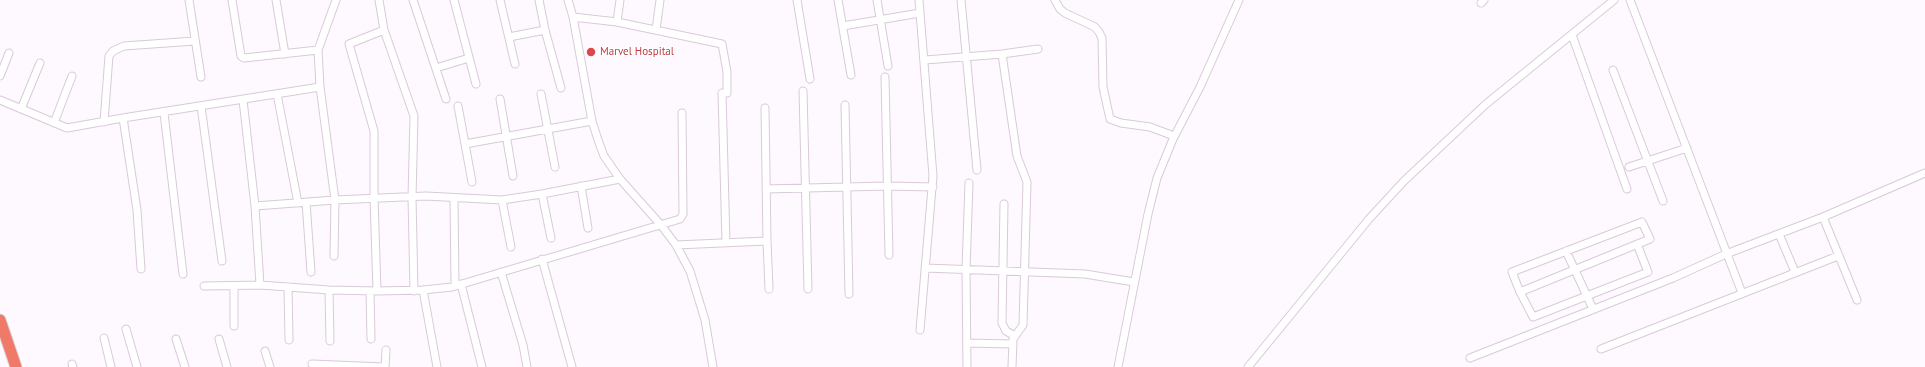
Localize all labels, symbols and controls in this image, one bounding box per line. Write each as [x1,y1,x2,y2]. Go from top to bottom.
place label: Marvel Hospital [600,45,674,59]
marker: Marvel Hospital [585,46,597,58]

